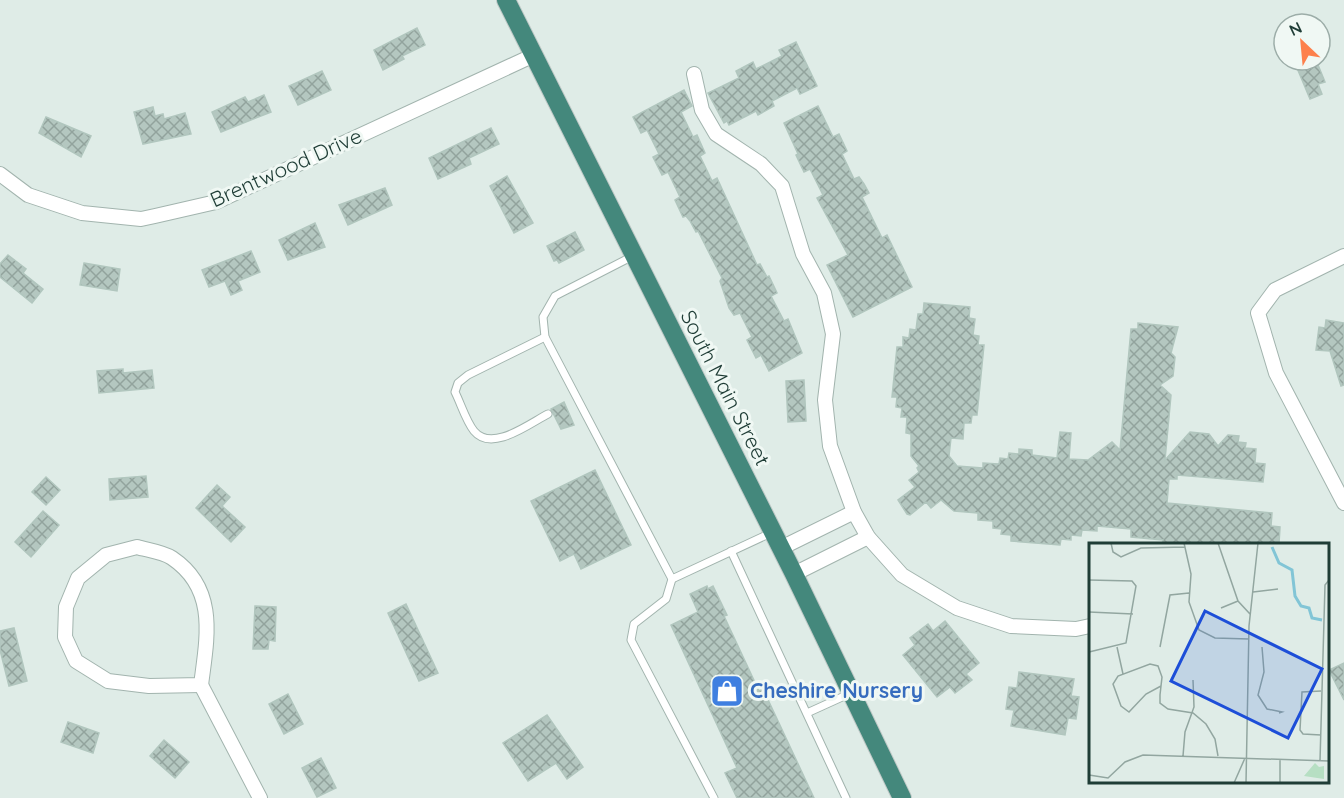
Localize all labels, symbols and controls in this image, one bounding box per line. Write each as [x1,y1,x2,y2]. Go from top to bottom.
north arrow [1272,12,1332,72]
text: N [1286,17,1305,40]
street label: Brentwood Drive [206,122,366,212]
street label: South Main Street [675,305,776,470]
inset map [1089,543,1329,783]
shop icon: Cheshire Nursery [709,673,745,709]
place label: Cheshire Nursery [750,677,923,703]

